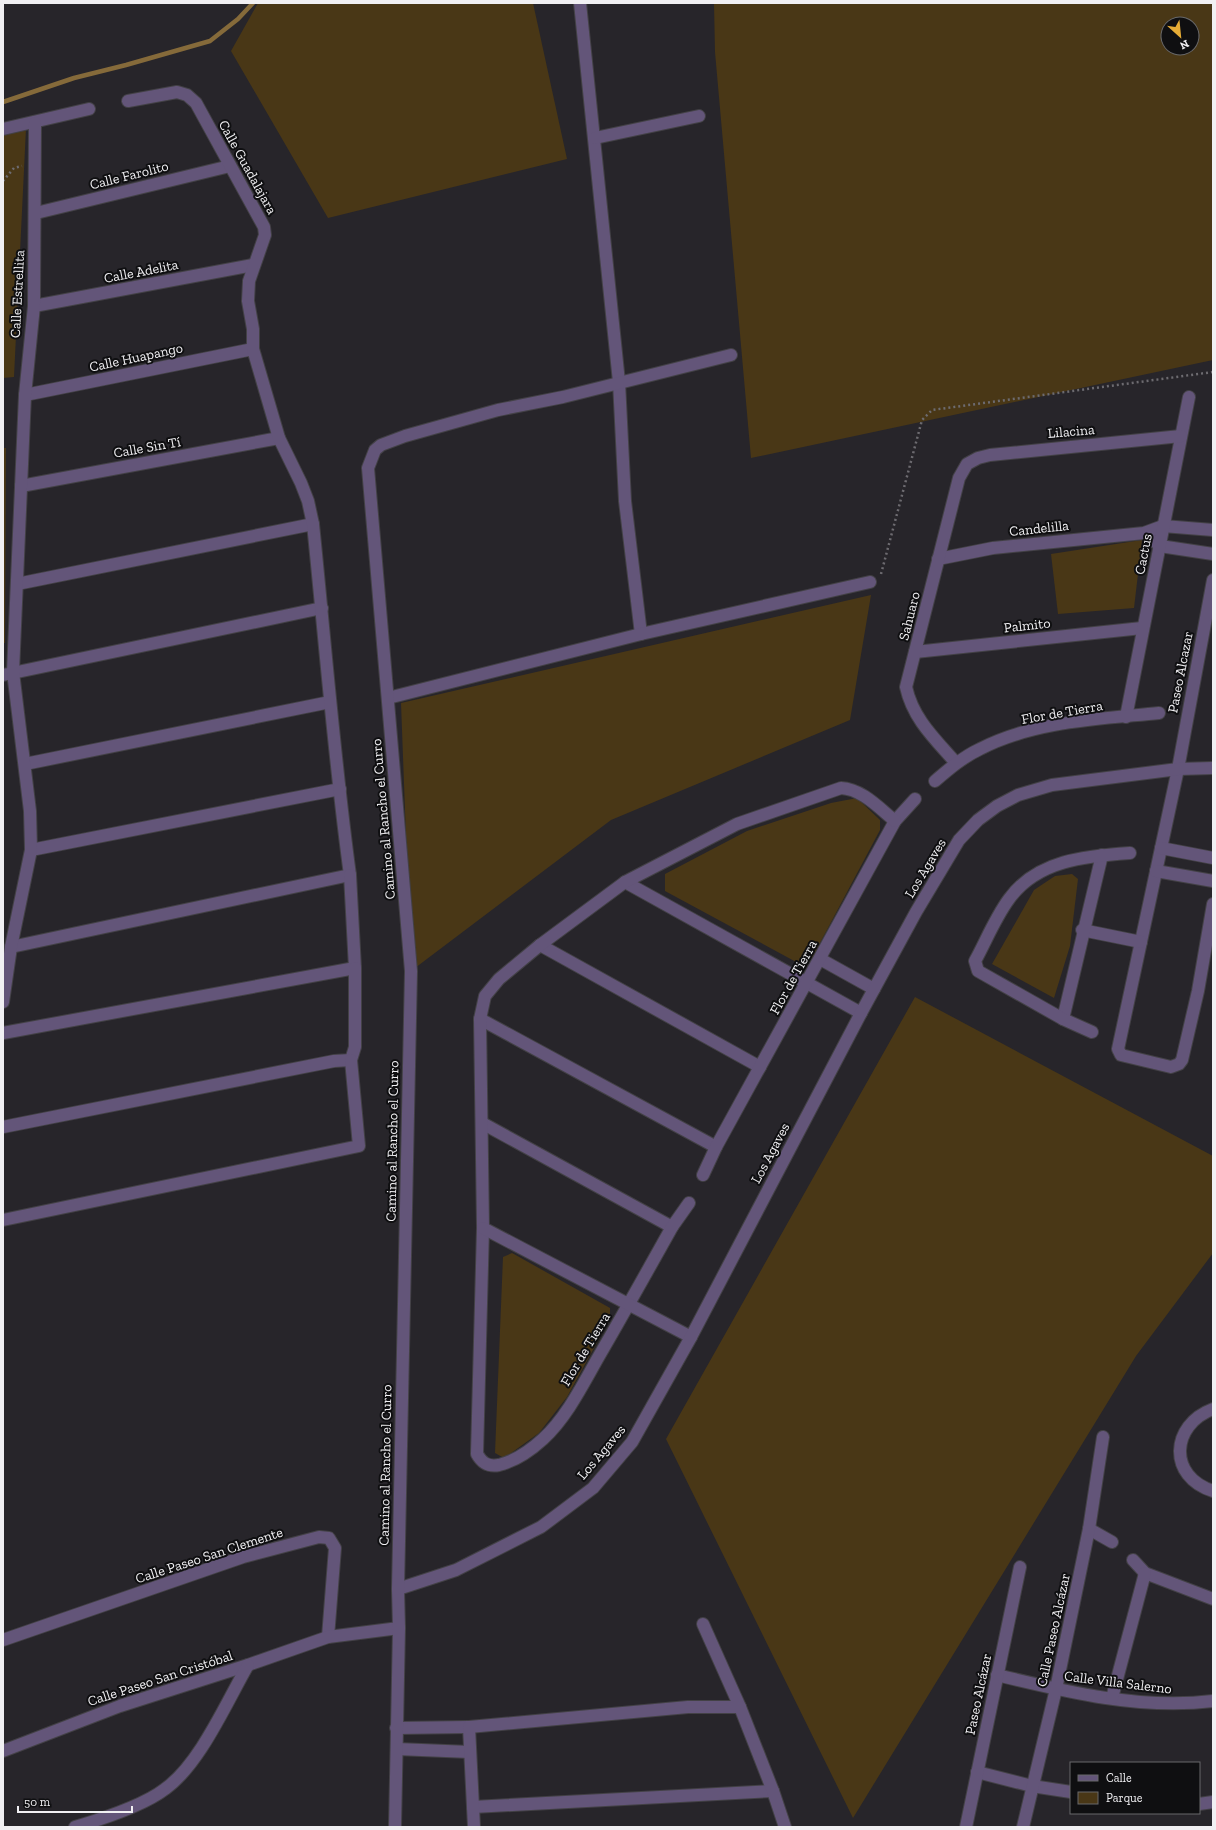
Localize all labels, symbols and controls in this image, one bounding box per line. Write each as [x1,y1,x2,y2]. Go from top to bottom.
north arrow [1160,16,1200,56]
text: N [1177,37,1191,52]
street label: Calle Guadalajara [215,117,281,218]
street label: Calle Farolito [88,158,170,193]
street label: Calle Estrellita [7,249,28,339]
street label: Calle Adelita [102,256,180,287]
street label: Calle Huapango [88,339,184,376]
street label: Lilacina [1047,421,1096,442]
street label: Calle Sin Tí [112,433,182,462]
street label: Candelilla [1008,517,1070,540]
street label: Cactus [1131,532,1156,576]
street label: Sahuaro [895,590,924,642]
street label: Palmito [1003,615,1051,636]
street label: Paseo Alcazar [1164,630,1197,714]
street label: Flor de Tierra [1020,697,1104,728]
street label: Camino al Rancho el Curro [368,738,399,900]
street label: Los Agaves [901,835,950,901]
street label: Flor de Tierra [766,937,821,1017]
street label: Camino al Rancho el Curro [383,1060,402,1222]
street label: Los Agaves [747,1120,794,1187]
street label: Flor de Tierra [557,1309,614,1389]
street label: Camino al Rancho el Curro [376,1384,395,1546]
street label: Los Agaves [574,1421,629,1483]
street label: Calle Paseo San Clemente [133,1523,285,1587]
street label: Calle Paseo Alcázar [1033,1572,1074,1688]
street label: Calle Paseo San Cristóbal [85,1647,235,1710]
street label: Paseo Alcázar [962,1652,995,1736]
street label: Calle Villa Salerno [1063,1667,1173,1698]
legend [1070,1762,1200,1814]
text: Calle [1106,1771,1132,1785]
scale bar [18,1788,132,1814]
text: Parque [1106,1791,1143,1805]
text: 50 m [24,1795,51,1809]

